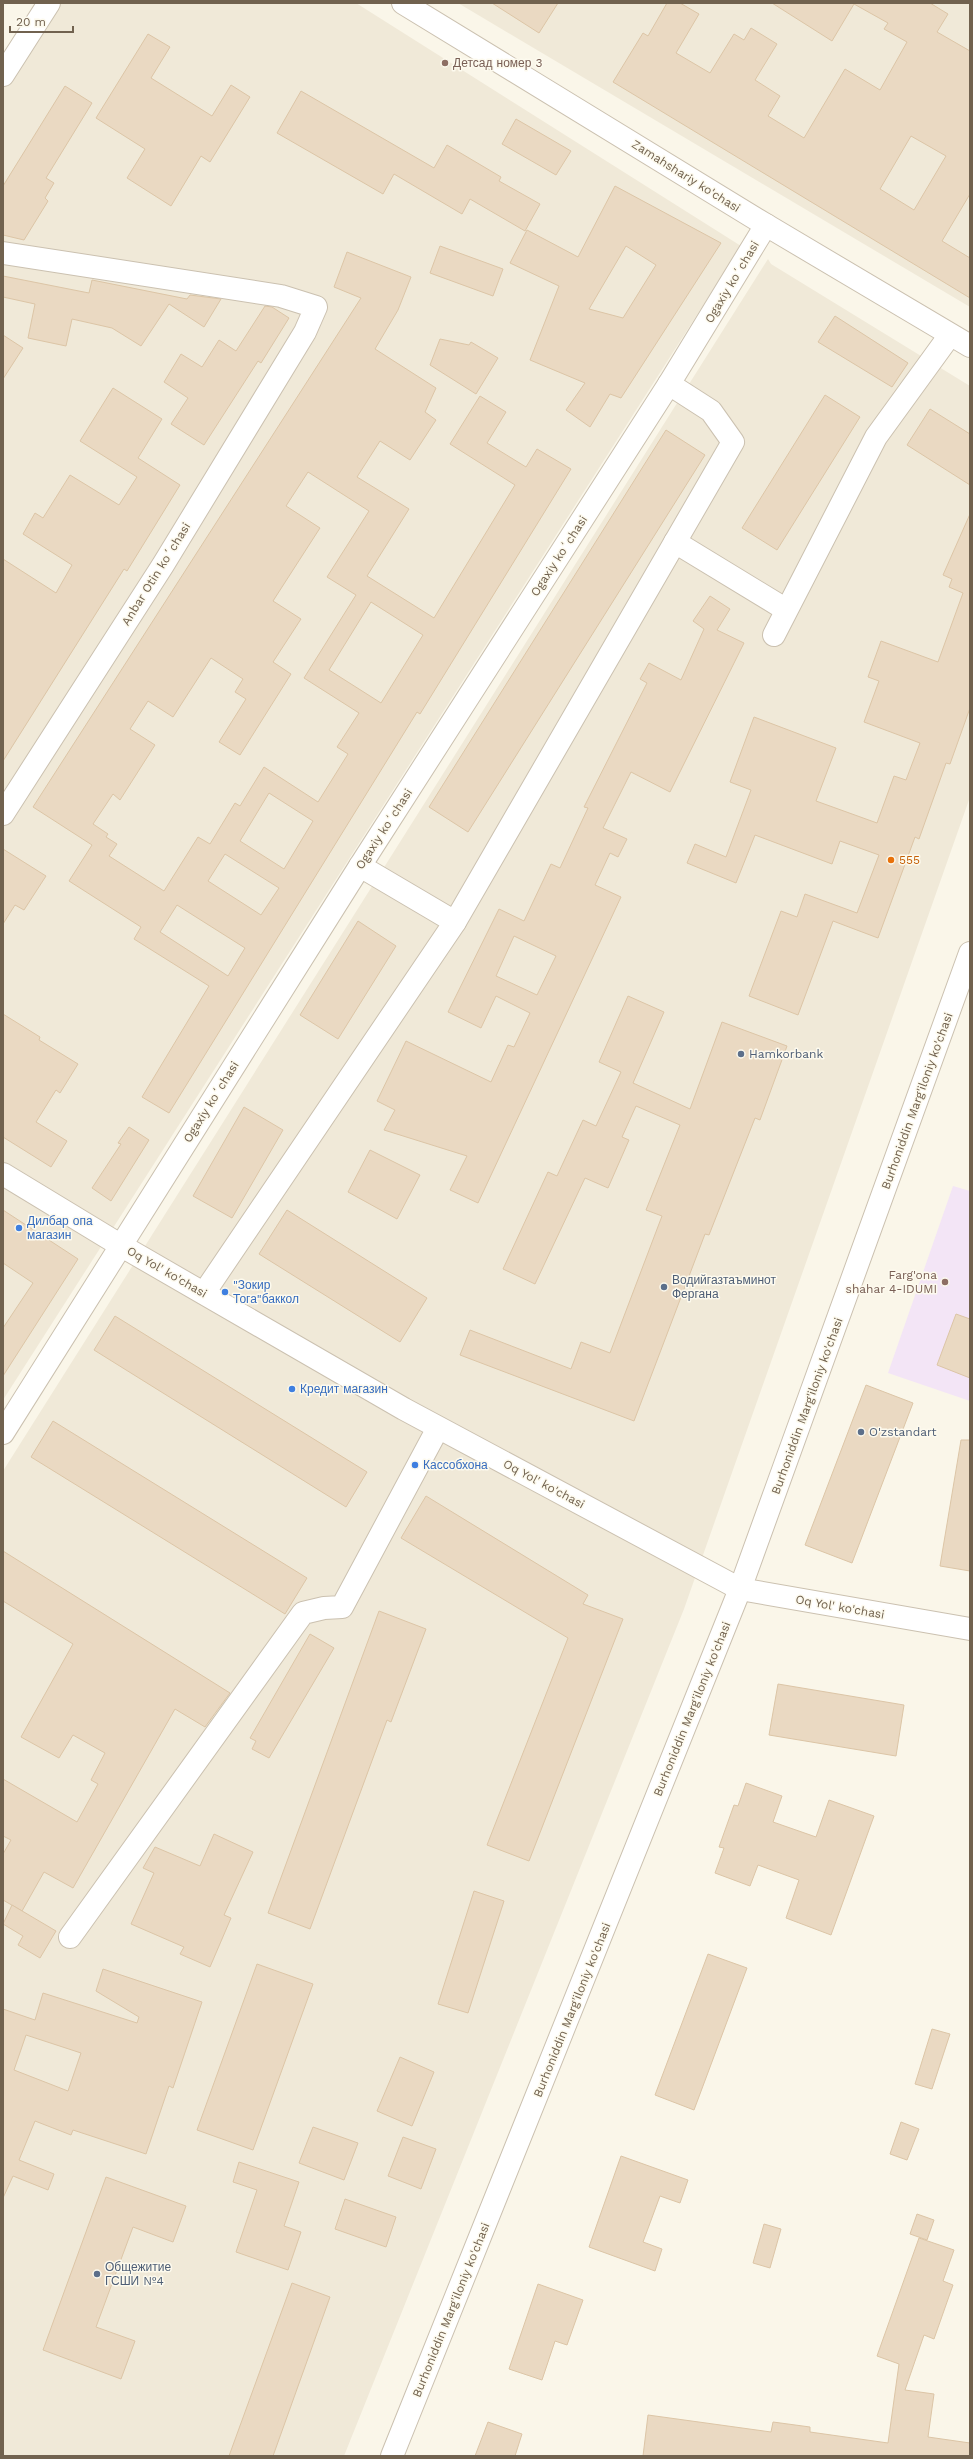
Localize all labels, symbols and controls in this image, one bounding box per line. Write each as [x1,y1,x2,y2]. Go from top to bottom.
scale bar [10,8,73,34]
text: 20 m [16,15,46,29]
place label: Детсад номер 3 [453,56,543,70]
marker: Детсад номер 3 [440,58,450,68]
street label: Zamahshariy ko'chasi [629,137,743,215]
street label: Ogaxiy koʻchasi [702,238,762,326]
street label: Ogaxiy koʻchasi [528,513,590,599]
street label: Anbar Otin koʻchasi [119,520,193,628]
street label: Ogaxiy koʻchasi [353,786,415,872]
place label: 555 [899,853,920,867]
marker: 555 [886,855,896,865]
street label: Burhoniddin Marg'iloniy ko'chasi [878,1011,956,1191]
place label: Hamkorbank [749,1047,823,1061]
marker: Hamkorbank [736,1049,746,1059]
street label: Ogaxiy koʻchasi [180,1059,242,1145]
place label: Дилбар опа магазин [27,1214,93,1242]
marker: Дилбар опа магазин [14,1223,24,1233]
street label: Oq Yol' ko'chasi [124,1243,210,1301]
place label: Farg'ona shahar 4-IDUMI [846,1268,937,1296]
place label: Водийгазтаъминот Фергана [672,1273,777,1301]
marker: Farg'ona shahar 4-IDUMI [940,1277,950,1287]
place label: "Зокир Тога"баккол [233,1278,299,1306]
marker: Водийгазтаъминот Фергана [659,1282,669,1292]
marker: "Зокир Тога"баккол [220,1287,230,1297]
street label: Burhoniddin Marg'iloniy ko'chasi [768,1316,846,1496]
place label: Кредит магазин [300,1382,388,1396]
marker: Кредит магазин [287,1384,297,1394]
place label: O'zstandart [869,1425,937,1439]
marker: O'zstandart [856,1427,866,1437]
street label: Oq Yol' ko'chasi [501,1457,587,1511]
place label: Кассобхона [423,1458,488,1472]
marker: Кассобхона [410,1460,420,1470]
street label: Oq Yol' ko'chasi [794,1592,886,1622]
street label: Burhoniddin Marg'iloniy ko'chasi [650,1620,734,1798]
street label: Burhoniddin Marg'iloniy ko'chasi [530,1921,614,2099]
street label: Burhoniddin Marg'iloniy ko'chasi [409,2221,493,2399]
place label: Общежитие ГСШИ №4 [105,2260,171,2288]
marker: Общежитие ГСШИ №4 [92,2269,102,2279]

